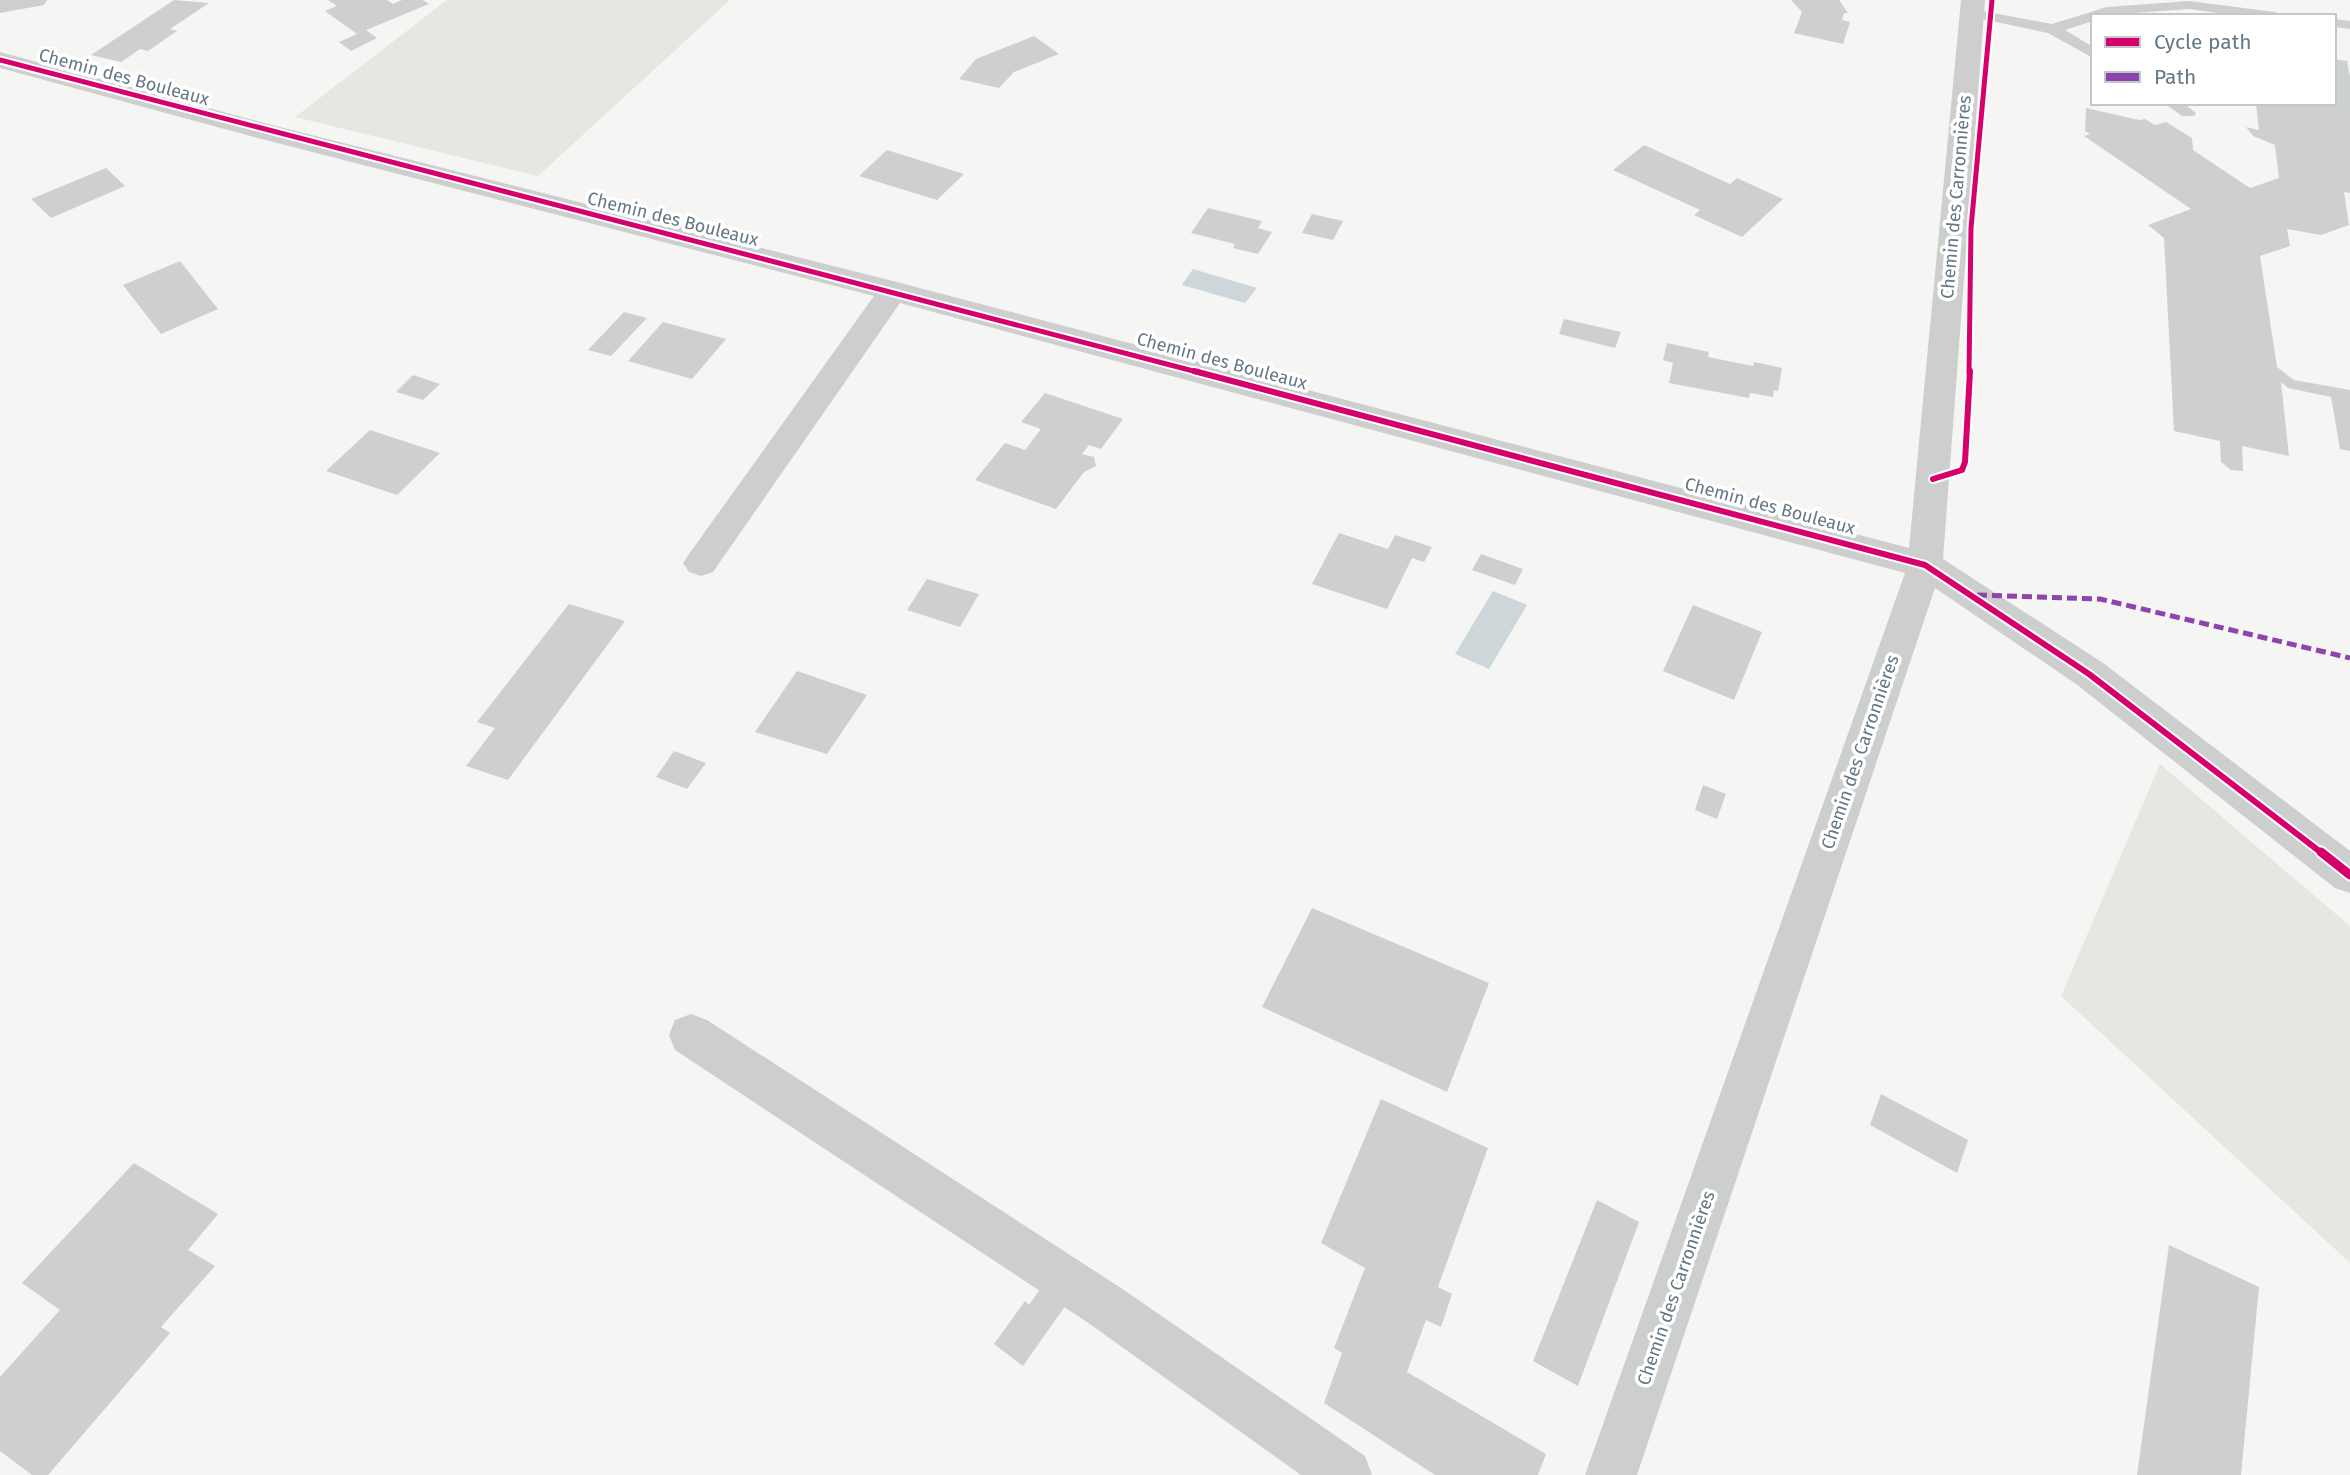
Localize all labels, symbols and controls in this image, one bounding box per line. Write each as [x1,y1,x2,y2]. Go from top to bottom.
legend [2091,14,2336,105]
text: Cycle path [2154,29,2252,55]
street label: Chemin des Bouleaux [36,44,212,110]
text: Path [2154,64,2196,90]
street label: Chemin des Carronnières [1936,94,1976,300]
street label: Chemin des Bouleaux [585,187,761,251]
street label: Chemin des Bouleaux [1134,328,1310,394]
street label: Chemin des Bouleaux [1682,473,1858,539]
street label: Chemin des Carronnières [1816,652,1904,852]
street label: Chemin des Carronnières [1632,1188,1720,1388]

